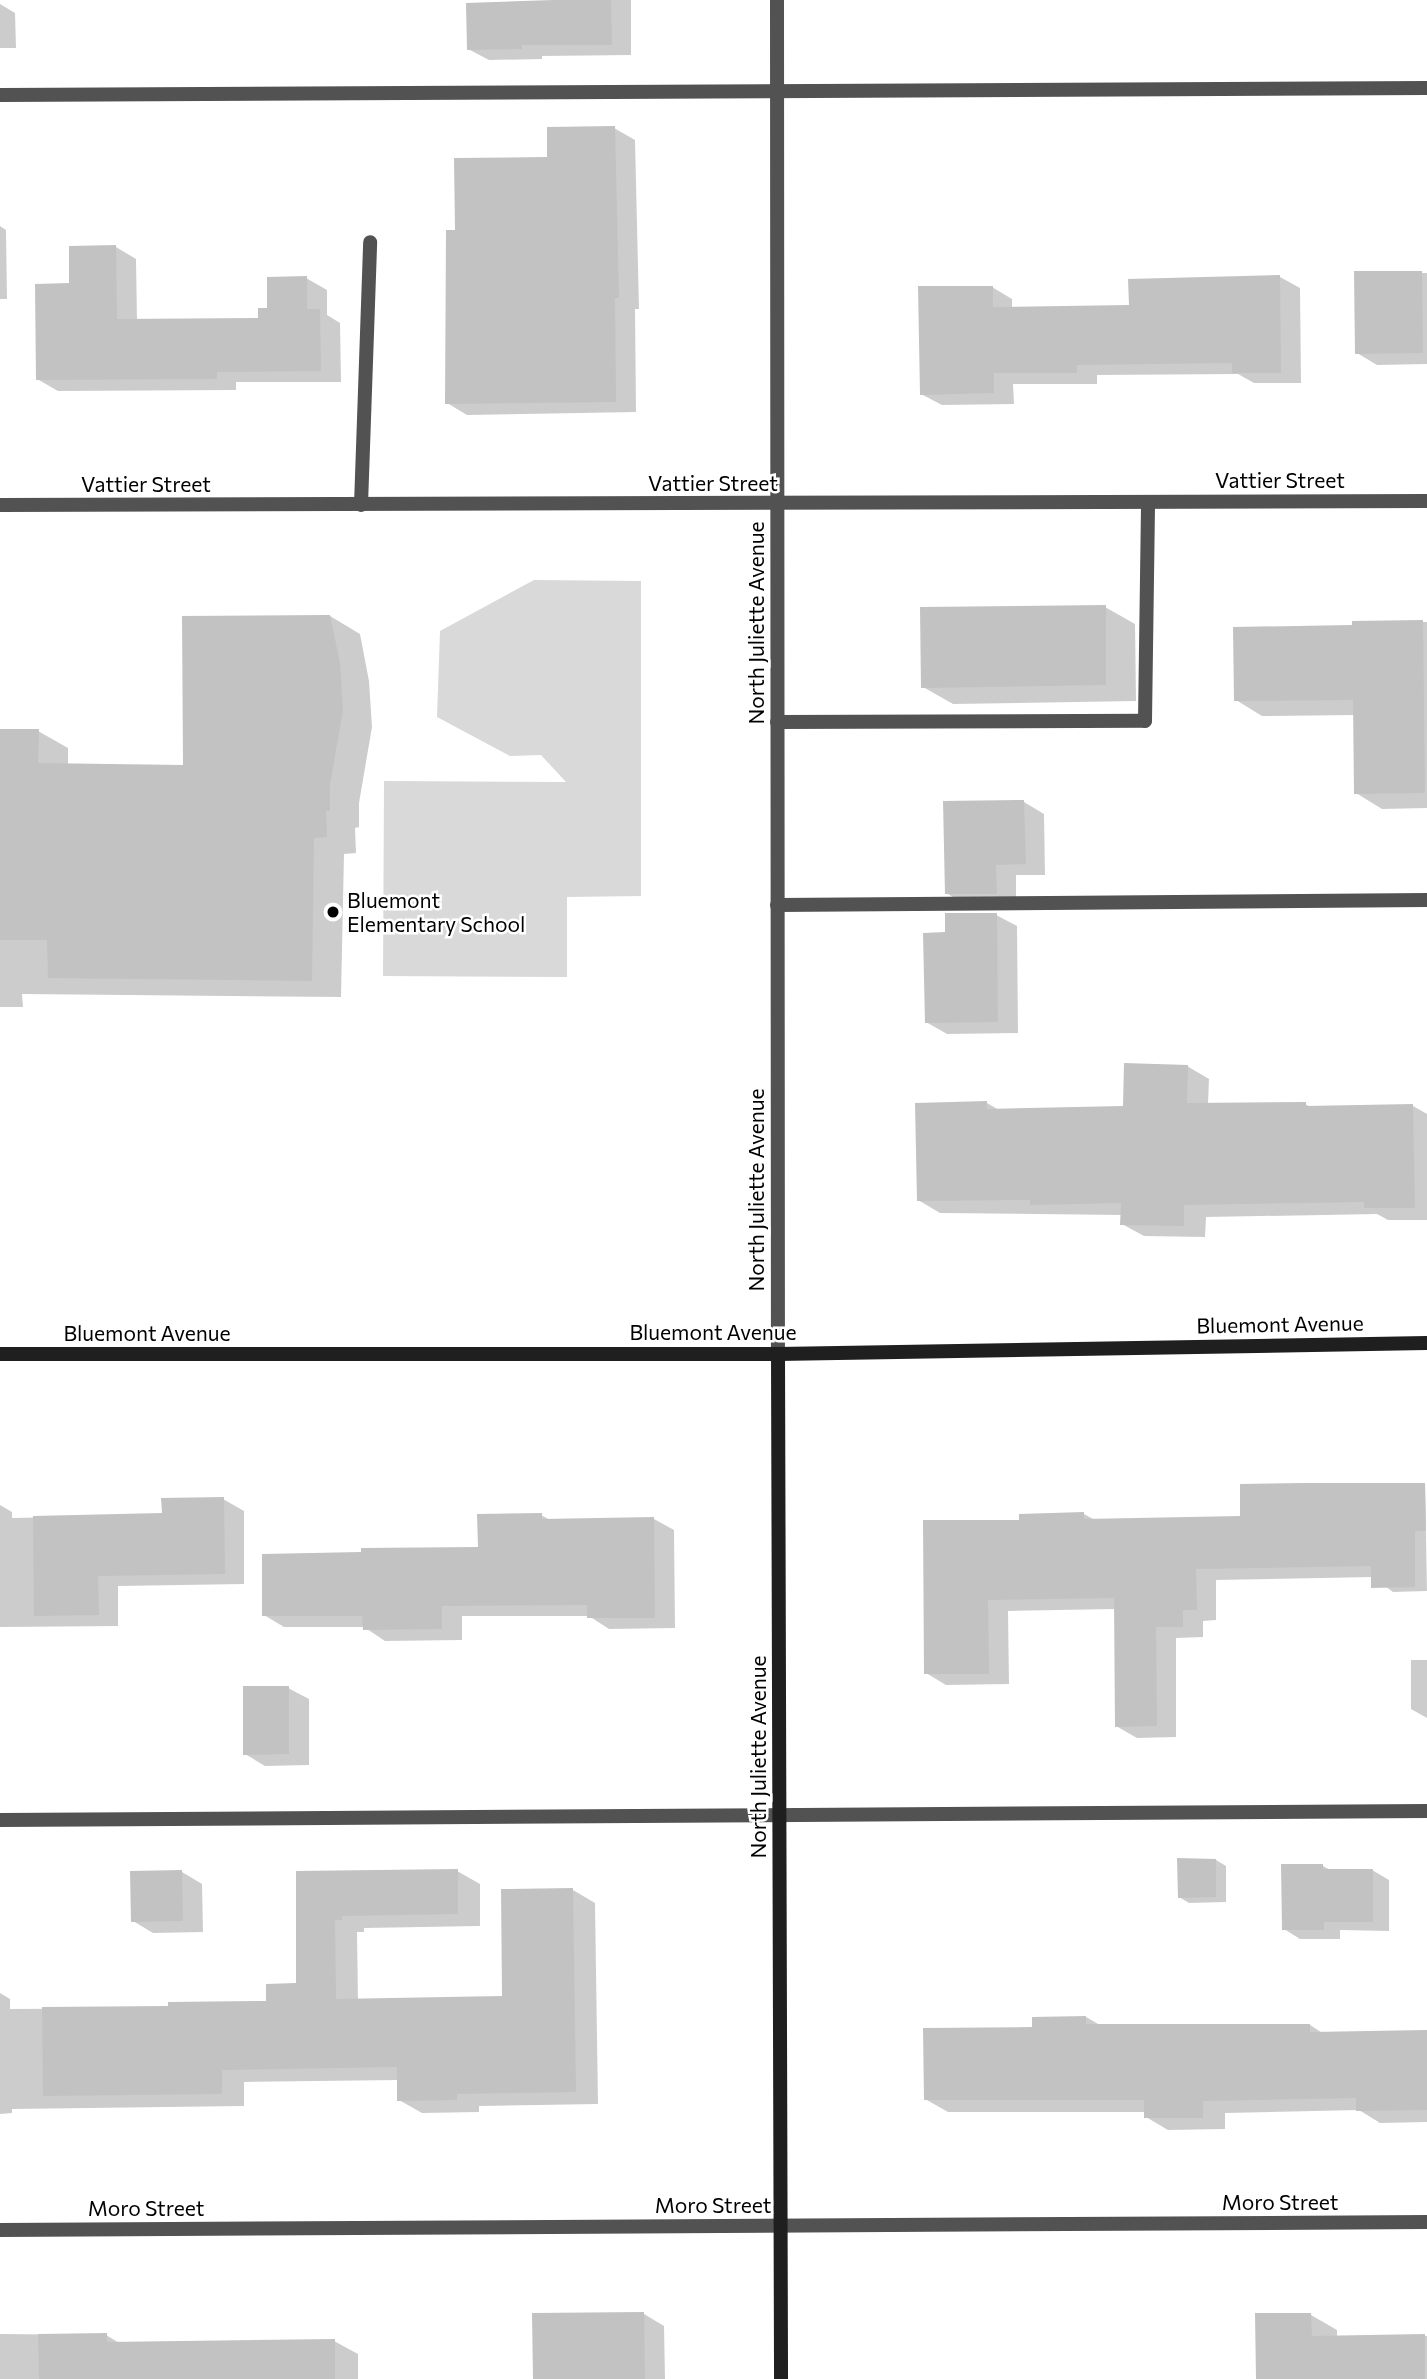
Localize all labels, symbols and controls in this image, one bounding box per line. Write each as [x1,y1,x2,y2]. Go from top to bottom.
street label: Vattier Street [1215,467,1345,493]
street label: Vattier Street [648,470,778,496]
street label: Vattier Street [81,471,211,497]
street label: North Juliette Avenue [743,521,769,725]
place label: Bluemont Elementary School [347,887,525,937]
marker: Bluemont Elementary School [325,904,341,920]
street label: North Juliette Avenue [743,1088,769,1292]
street label: Bluemont Avenue [1196,1310,1364,1338]
street label: Bluemont Avenue [629,1319,797,1345]
street label: Bluemont Avenue [63,1320,231,1346]
street label: North Juliette Avenue [745,1655,771,1859]
street label: Moro Street [1222,2189,1338,2215]
street label: Moro Street [655,2192,771,2218]
street label: Moro Street [88,2195,204,2221]

